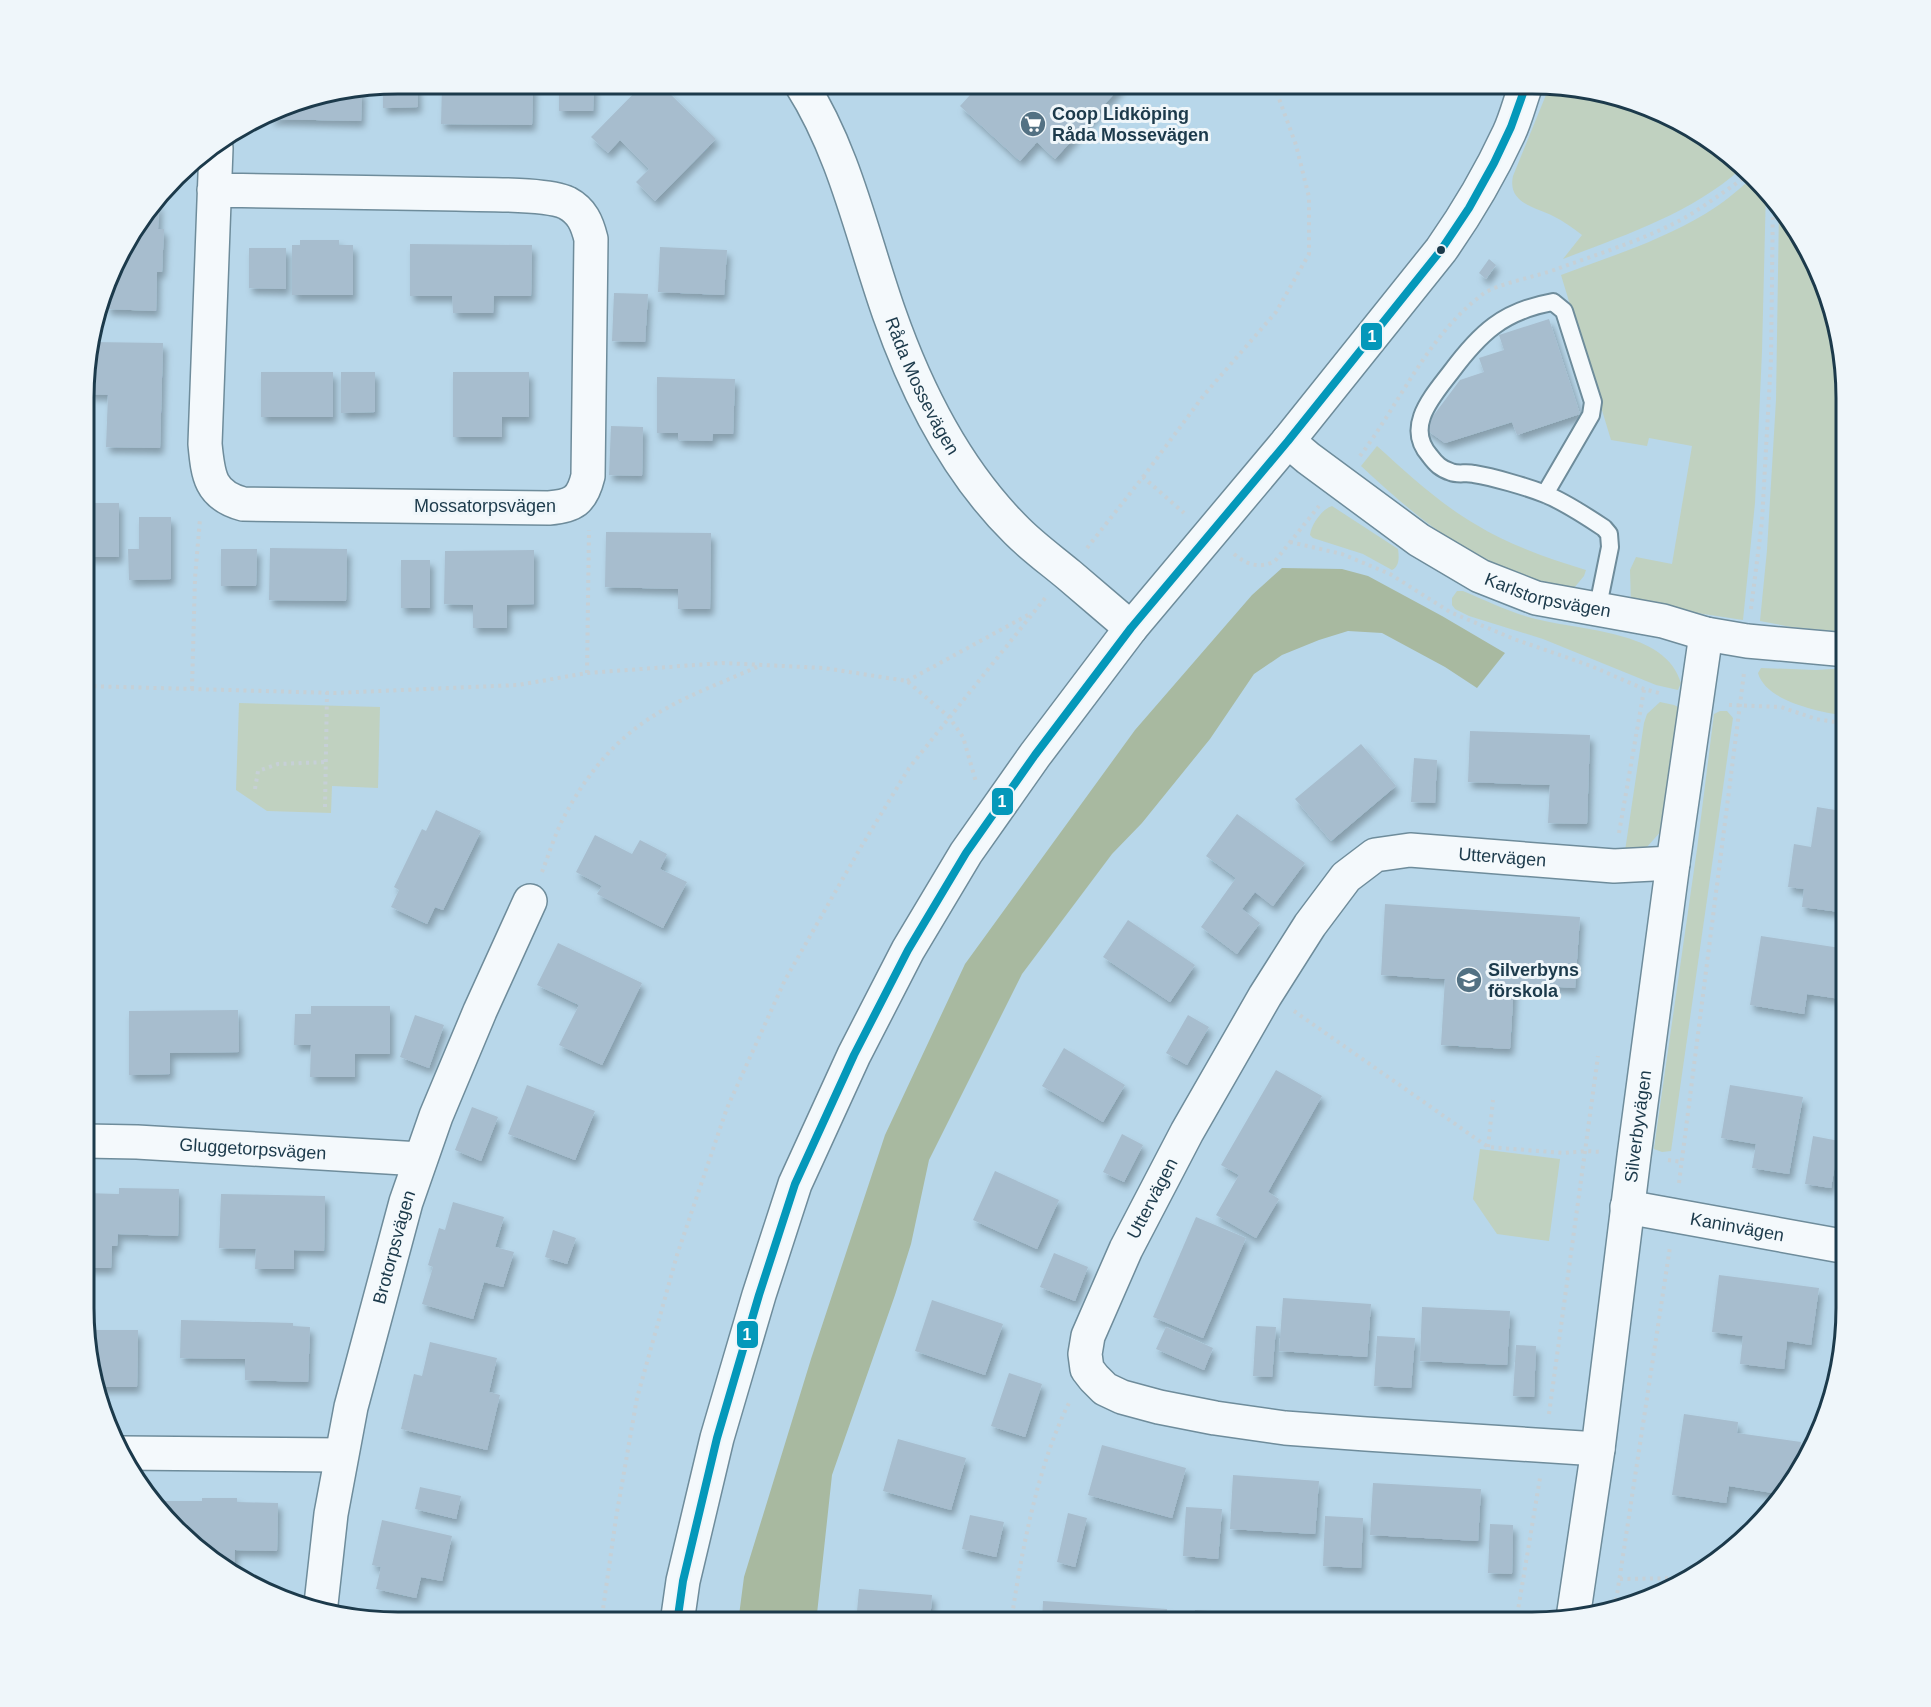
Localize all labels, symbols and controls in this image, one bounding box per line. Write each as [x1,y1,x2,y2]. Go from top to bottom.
place label: Coop Lidköping Råda Mossevägen [1052,104,1209,145]
supermarket icon: Coop Lidköping Råda Mossevägen [1018,109,1048,139]
unlabelled marker [1435,244,1447,256]
street label: Råda Mossevägen [881,314,963,458]
line badge: 1 [1360,322,1383,351]
text: 1 [1368,328,1377,345]
street label: Mossatorpsvägen [414,496,556,516]
street label: Karlstorpsvägen [1482,569,1612,621]
line badge: 1 [991,787,1014,816]
text: 1 [998,793,1007,810]
street label: Uttervägen [1458,844,1547,871]
place label: Silverbyns förskola [1488,960,1579,1001]
school or university icon: Silverbyns förskola [1454,965,1484,995]
street label: Silverbyvägen [1621,1069,1655,1184]
street label: Gluggetorpsvägen [179,1135,327,1163]
street label: Uttervägen [1123,1155,1182,1242]
street label: Brotorpsvägen [369,1188,419,1306]
street label: Kaninvägen [1689,1209,1786,1245]
line badge: 1 [736,1320,759,1349]
text: 1 [743,1326,752,1343]

